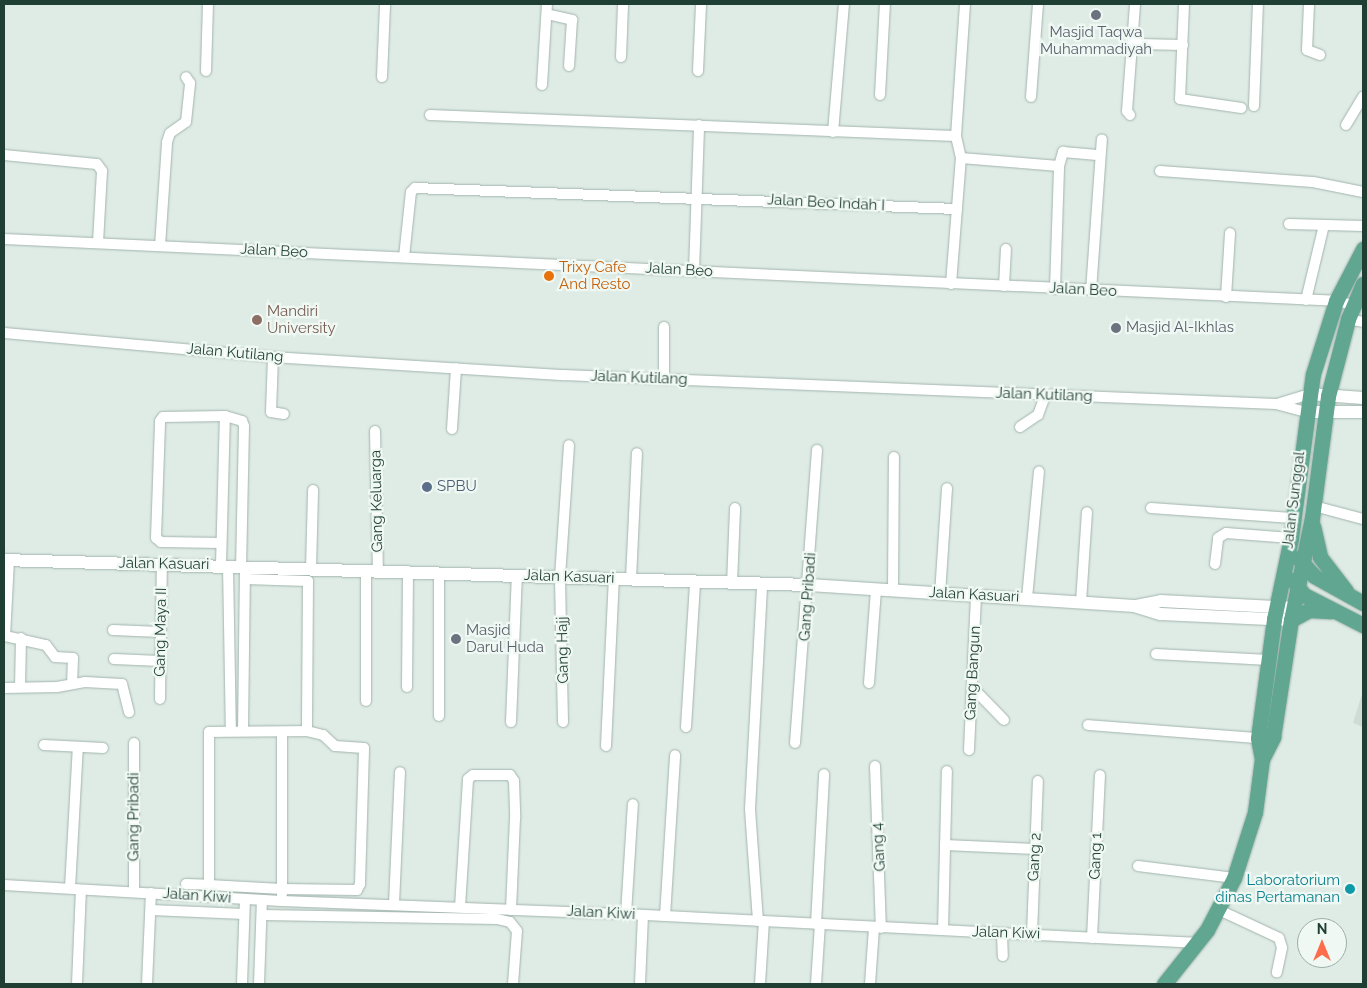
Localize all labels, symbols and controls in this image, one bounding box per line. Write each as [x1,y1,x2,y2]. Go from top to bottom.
marker: Masjid Taqwa Muhammadiyah [1090,9,1102,21]
place label: Masjid Taqwa Muhammadiyah [1040,23,1152,58]
street label: Jalan Beo Indah I [767,191,885,215]
street label: Jalan Beo [240,240,308,262]
place label: Trixy Cafe And Resto [559,258,630,293]
street label: Jalan Beo [645,259,713,281]
marker: Trixy Cafe And Resto [543,270,555,282]
street label: Jalan Beo [1049,279,1117,301]
place label: Mandiri University [267,302,336,337]
marker: Mandiri University [251,314,263,326]
place label: Masjid Al-Ikhlas [1126,319,1235,337]
marker: Masjid Al-Ikhlas [1110,322,1122,334]
street label: Jalan Kutilang [186,340,284,366]
street label: Jalan Kutilang [590,367,688,389]
street label: Jalan Kutilang [995,384,1093,406]
street label: Gang Keluarga [367,450,387,552]
street label: Jalan Sunggal [1279,450,1309,550]
place label: SPBU [437,478,477,496]
marker: SPBU [421,481,433,493]
street label: Gang Pribadi [796,552,820,642]
street label: Jalan Kasuari [118,554,210,574]
street label: Jalan Kasuari [523,566,615,588]
street label: Jalan Kasuari [928,584,1020,606]
street label: Gang Maya II [151,587,171,677]
street label: Gang Hajj [553,616,573,684]
place label: Masjid Darul Huda [466,621,544,656]
street label: Gang Bangun [962,625,984,721]
marker: Masjid Darul Huda [450,633,462,645]
street label: Gang Pribadi [125,773,143,861]
street label: Gang 4 [868,822,890,872]
street label: Gang 2 [1025,832,1045,882]
street label: Gang 1 [1086,832,1106,880]
place label: Laboratorium dinas Pertamanan [1215,871,1340,906]
marker: Laboratorium dinas Pertamanan [1344,883,1356,895]
street label: Jalan Kiwi [162,885,232,907]
street label: Jalan Kiwi [566,902,636,924]
north arrow [1297,918,1347,968]
text: N [1317,921,1327,937]
street label: Jalan Kiwi [971,923,1041,943]

